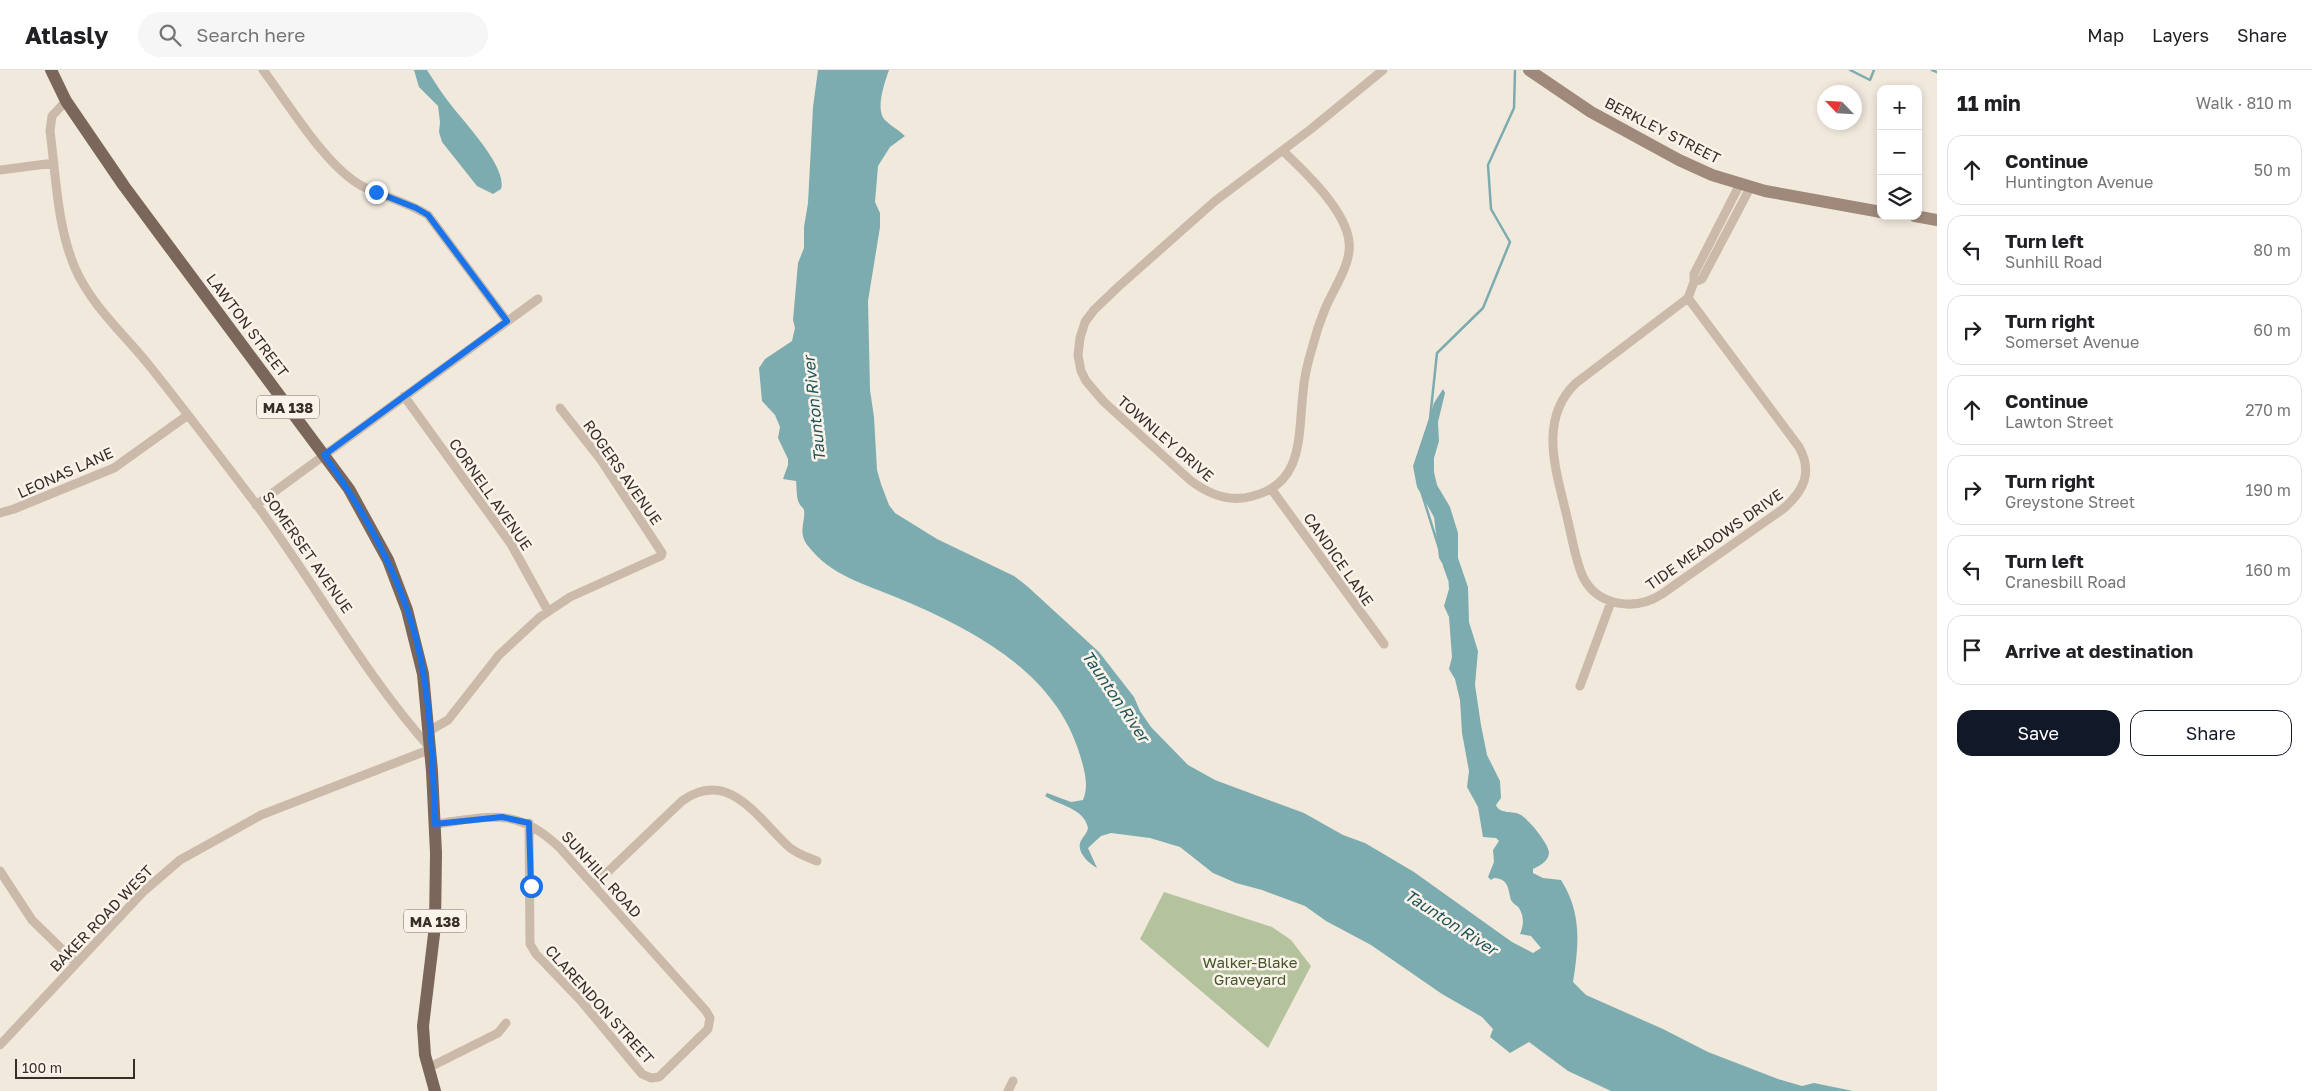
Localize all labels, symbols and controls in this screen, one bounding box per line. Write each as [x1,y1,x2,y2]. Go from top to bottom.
search box [138,12,488,57]
text: Atlasly [25,20,108,49]
icon: search [156,21,184,49]
text: Search here [196,23,305,46]
text: Map [2087,24,2124,46]
text: Layers [2152,24,2209,46]
text: Share [2237,24,2287,46]
north arrow [1817,85,1862,130]
map controls [1877,85,1922,220]
button: + [1877,85,1922,130]
text: 11 min [1957,90,2021,116]
street label: BERKLEY STREET [1602,93,1724,167]
text: Walk · 810 m [2196,93,2292,113]
button: − [1877,130,1922,175]
text: Continue [2005,149,2088,172]
icon: ahead [1958,156,1986,184]
text: 50 m [2254,160,2291,180]
text: Huntington Avenue [2005,172,2153,192]
button: layers [1877,175,1922,220]
route end [365,181,388,204]
text: Turn left [2005,229,2084,252]
icon: left [1958,236,1986,264]
text: 80 m [2253,240,2291,260]
text: Sunhill Road [2005,252,2102,272]
street label: LAWTON STREET [203,270,293,380]
text: Turn right [2005,309,2095,332]
icon: right [1958,316,1986,344]
text: 60 m [2253,320,2291,340]
text: Somerset Avenue [2005,332,2139,352]
water label: Taunton River [798,352,829,463]
text: Continue [2005,389,2088,412]
street label: TOWNLEY DRIVE [1114,391,1218,485]
road number: MA 138 [257,396,319,418]
icon: ahead [1958,396,1986,424]
text: 270 m [2245,400,2291,420]
text: Lawton Street [2005,412,2114,432]
street label: ROGERS AVENUE [580,416,666,528]
street label: CORNELL AVENUE [446,435,536,553]
street label: LEONAS LANE [14,443,116,501]
text: Turn right [2005,469,2095,492]
icon: right [1958,476,1986,504]
text: 190 m [2245,480,2291,500]
street label: TIDE MEADOWS DRIVE [1642,485,1786,593]
street label: SOMERSET AVENUE [259,488,357,616]
text: Greystone Street [2005,492,2135,512]
street label: CANDICE LANE [1300,509,1378,609]
text: Turn left [2005,549,2084,572]
icon: left [1958,556,1986,584]
text: 160 m [2245,560,2291,580]
text: Cranesbill Road [2005,572,2126,592]
icon: arrive [1958,636,1986,664]
text: Arrive at destination [2005,639,2193,662]
water label: Taunton River [1078,646,1155,748]
button: Save [1957,710,2120,756]
button: Share [2130,710,2292,756]
street label: SUNHILL ROAD [558,827,646,921]
street label: BAKER ROAD WEST [46,861,156,975]
route start [520,875,543,898]
water label: Taunton River [1401,885,1503,961]
road number: MA 138 [404,909,466,932]
street label: CLARENDON STREET [542,941,658,1067]
park label: Walker-Blake Graveyard [1203,953,1298,988]
scale bar [15,1056,135,1079]
text: 100 m [22,1059,62,1076]

